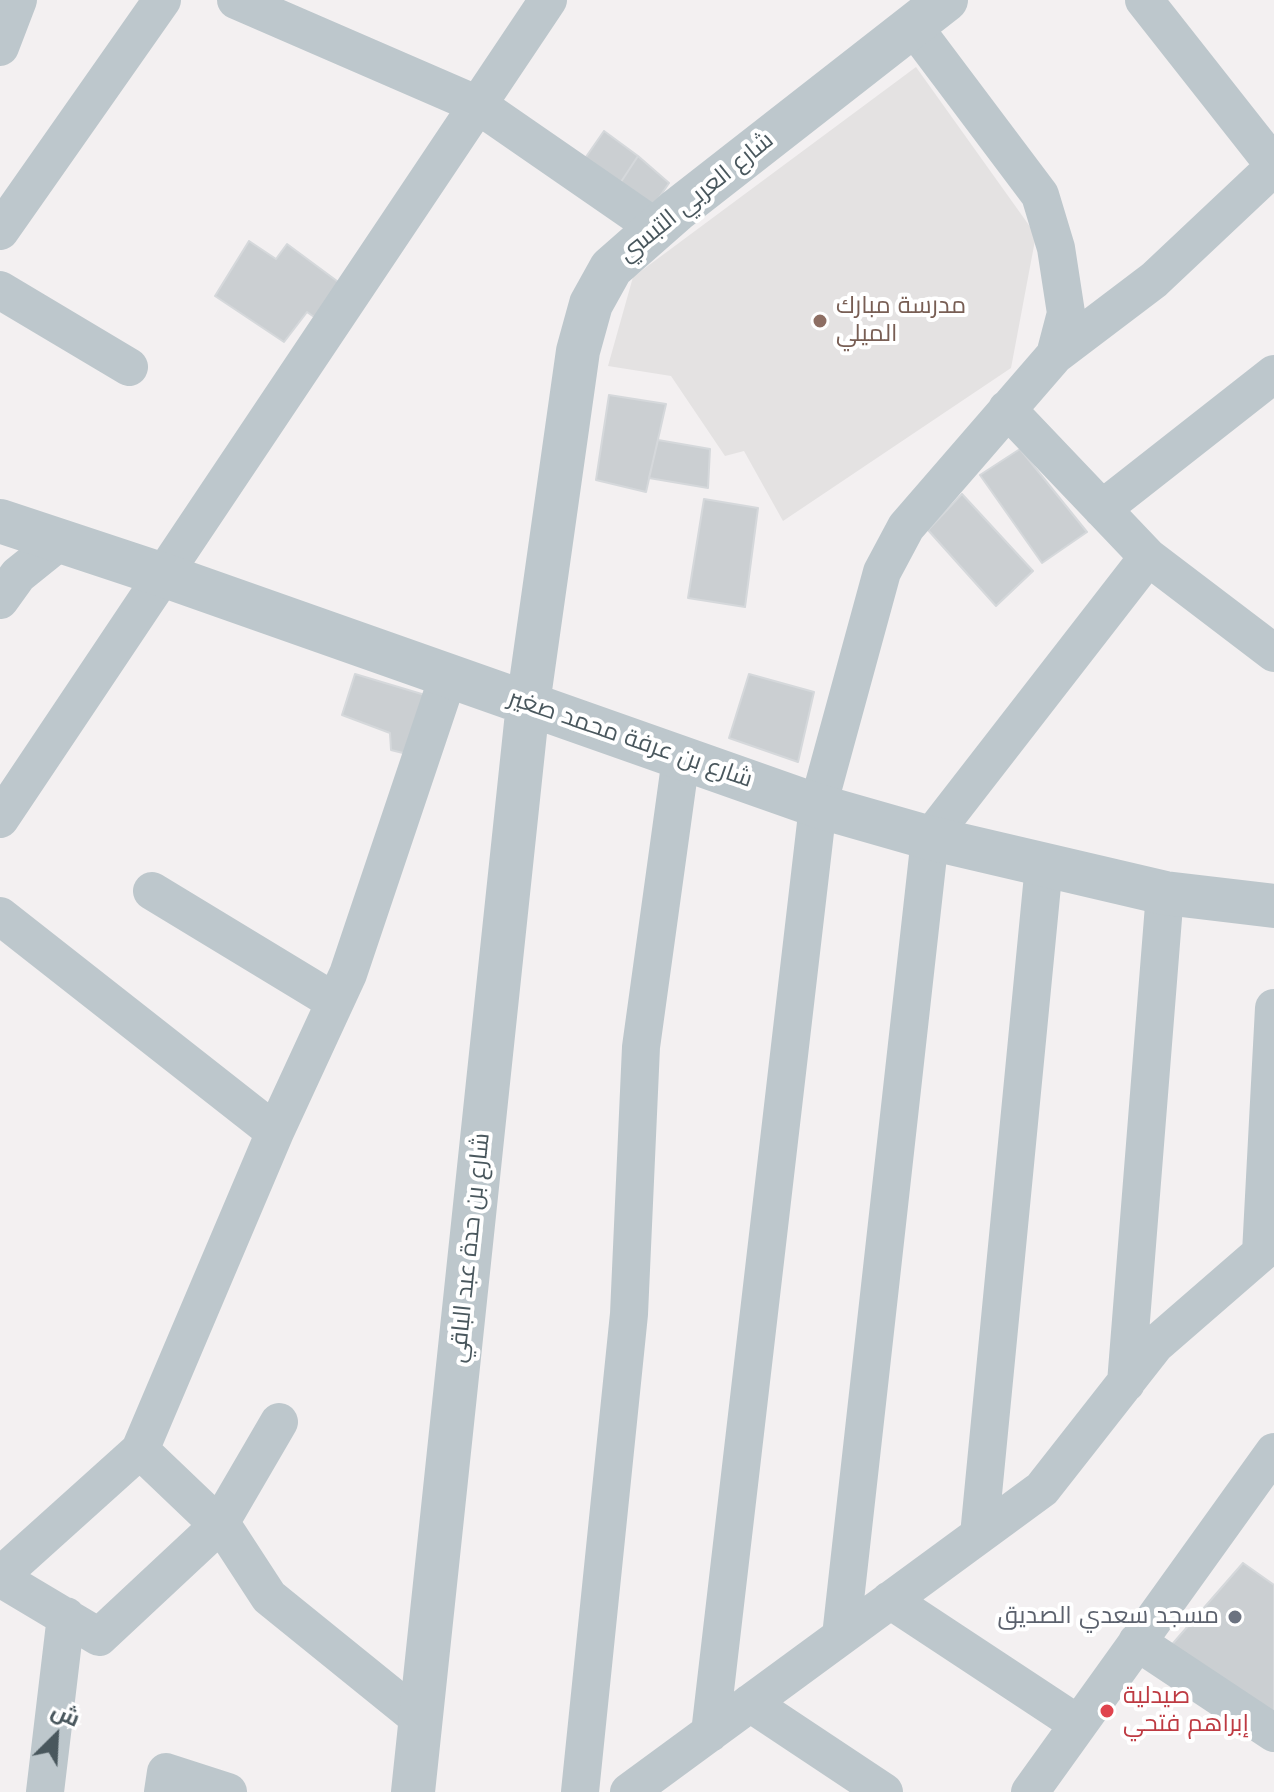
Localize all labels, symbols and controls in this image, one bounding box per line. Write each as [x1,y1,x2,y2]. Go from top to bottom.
street label: شارع العربي التبسي [614,127,780,269]
place label: مدرسة مبارك الميلي [836,293,966,349]
marker: مدرسة مبارك الميلي [811,312,829,330]
street label: شارع بن عرفة محمد صغير [504,685,756,795]
street label: شارع بن حدة عبد الباقي [445,1132,497,1364]
place label: مسجد سعدي الصديق [998,1603,1219,1631]
marker: مسجد سعدي الصديق [1226,1608,1244,1626]
place label: صيدلية إبراهم فتحي [1123,1683,1249,1739]
text: ش [46,1694,85,1734]
north arrow [16,1696,96,1776]
marker: صيدلية إبراهم فتحي [1098,1702,1116,1720]

